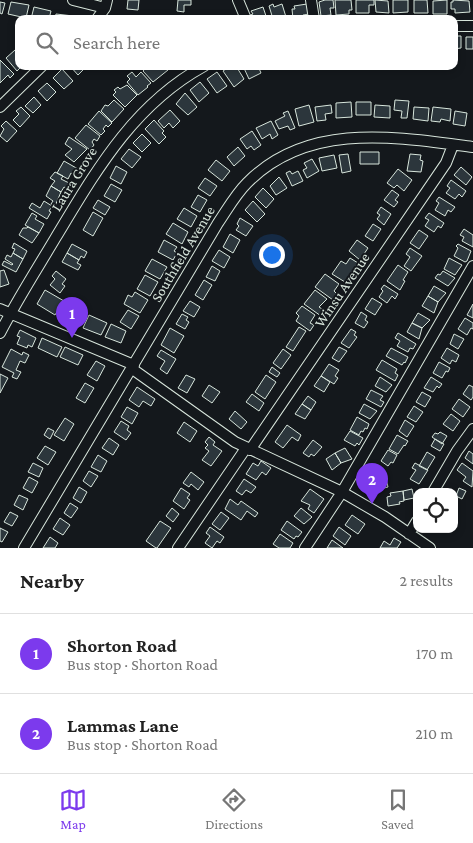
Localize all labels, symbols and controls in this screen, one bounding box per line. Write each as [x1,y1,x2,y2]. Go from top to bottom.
search box [15,15,458,70]
icon: search [33,29,61,57]
text: Search here [73,32,160,53]
street label: Laura Grove [48,144,100,214]
street label: Southfield Avenue [148,203,218,305]
your location [259,242,285,268]
street label: Winsu Avenue [311,249,373,330]
pin: 1 [56,297,88,338]
pin: 2 [356,463,388,504]
map controls [413,488,458,533]
button: locate [413,488,458,533]
text: Nearby [20,569,84,593]
text: 2 results [400,572,453,589]
text: Shorton Road [67,635,177,656]
text: 1 [33,645,39,662]
text: 170 m [416,645,453,662]
text: Bus stop · Shorton Road [67,656,218,673]
text: Lammas Lane [67,715,179,736]
text: 2 [32,725,40,742]
text: 210 m [415,725,453,742]
text: Bus stop · Shorton Road [67,736,218,753]
tab: Map [59,786,87,832]
tab: Directions [205,786,263,832]
tab: Saved [381,786,414,832]

